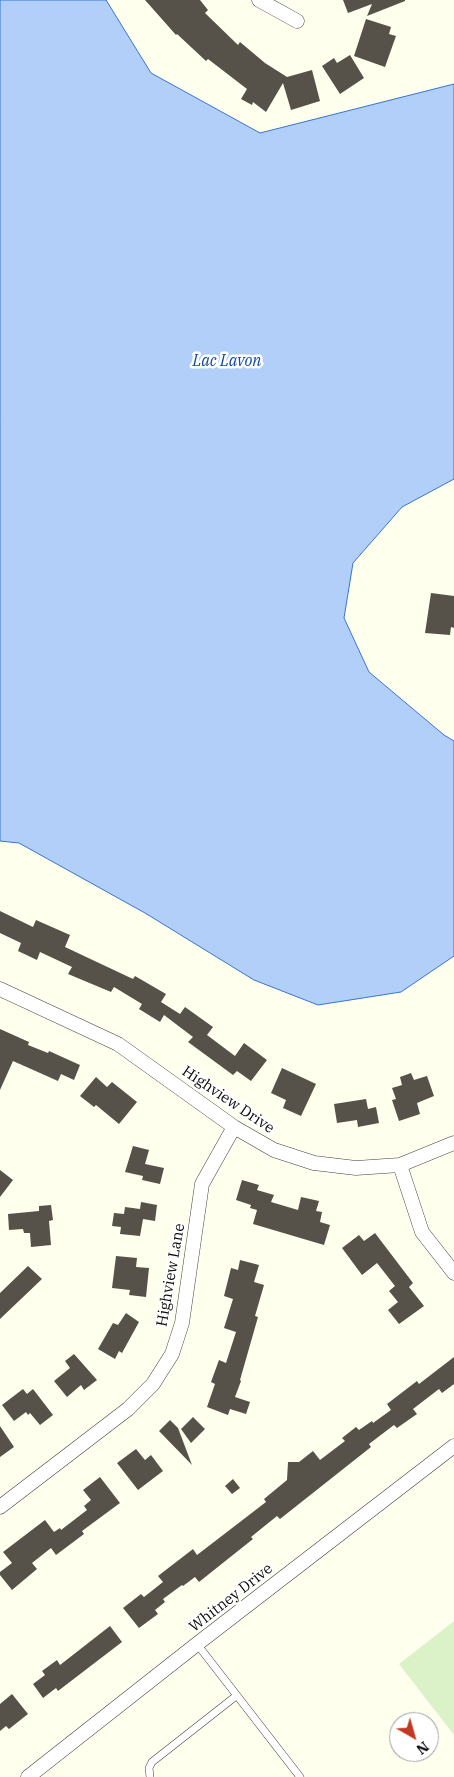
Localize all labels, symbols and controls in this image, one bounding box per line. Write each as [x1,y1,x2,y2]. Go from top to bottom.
water label: Lac Lavon [193,351,261,371]
street label: Highview Drive [178,1062,278,1138]
street label: Highview Lane [153,1222,189,1328]
street label: Whitney Drive [186,1560,276,1636]
north arrow [389,1712,439,1762]
text: N [413,1738,433,1759]

